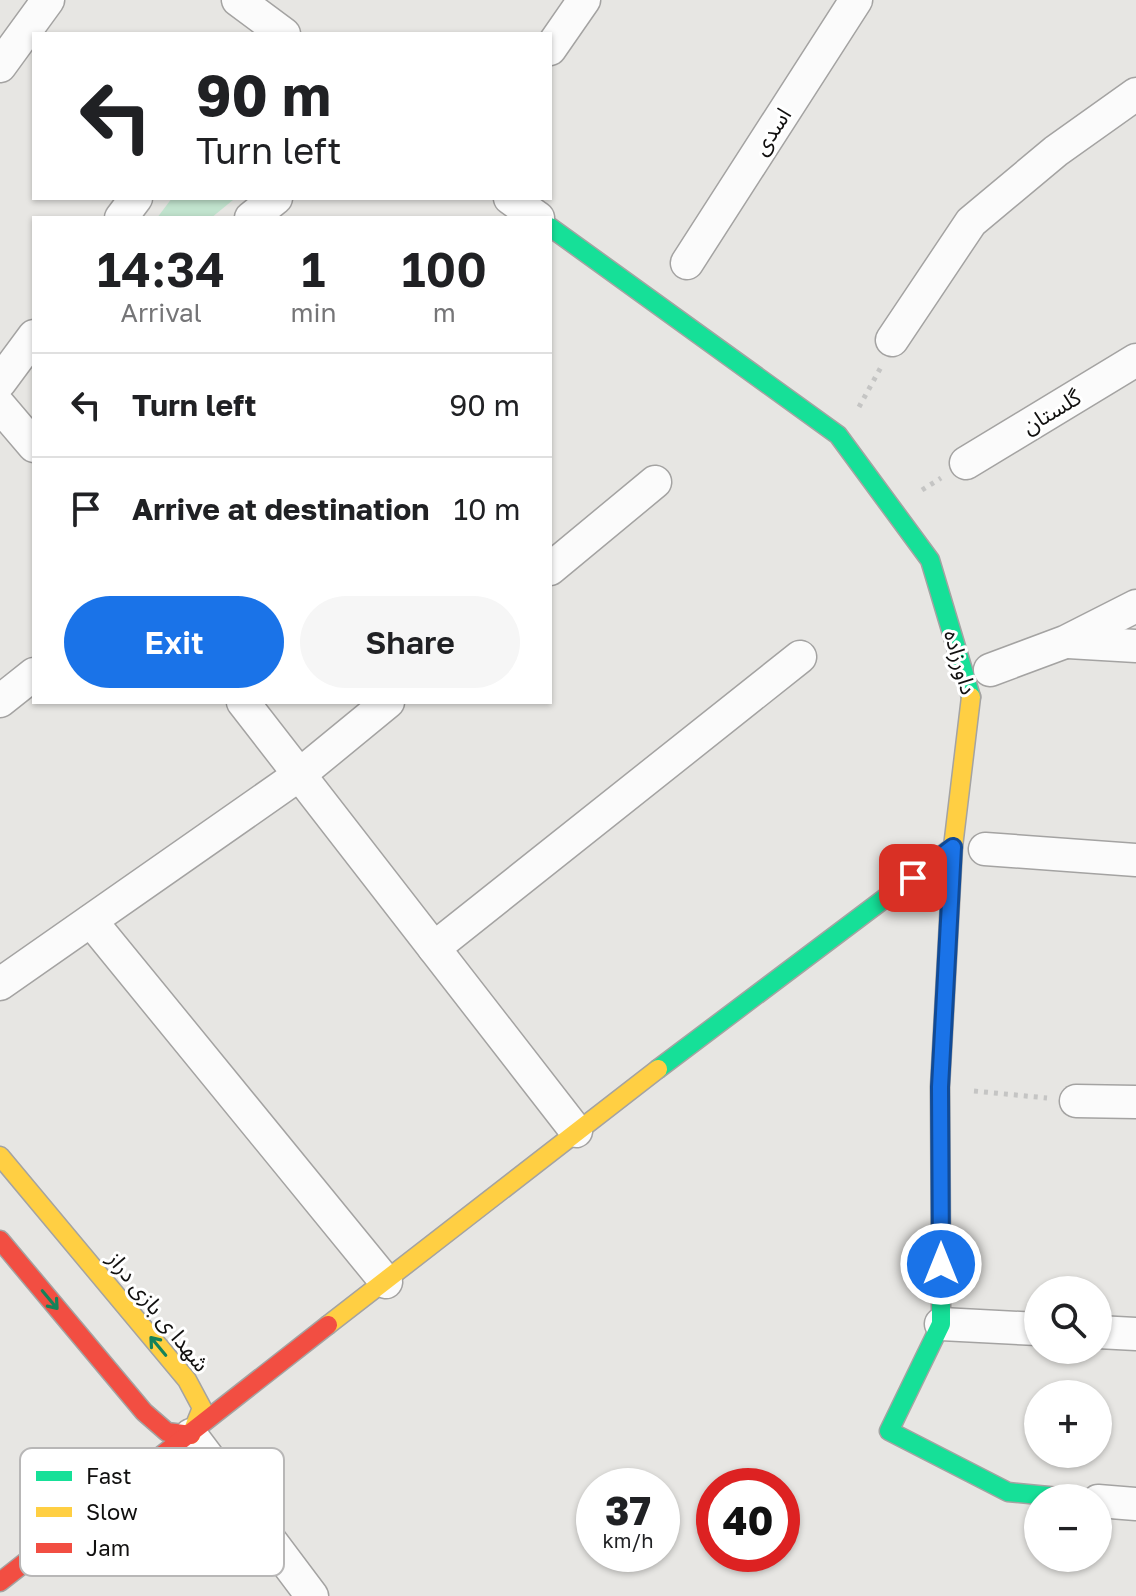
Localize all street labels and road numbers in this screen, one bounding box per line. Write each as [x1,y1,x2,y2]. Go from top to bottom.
street label: اسدی [746,102,796,160]
street label: گلستان [1017,382,1086,439]
street label: داورزاده [938,627,983,698]
street label: شهدا ی بازی دراز [101,1245,216,1377]

